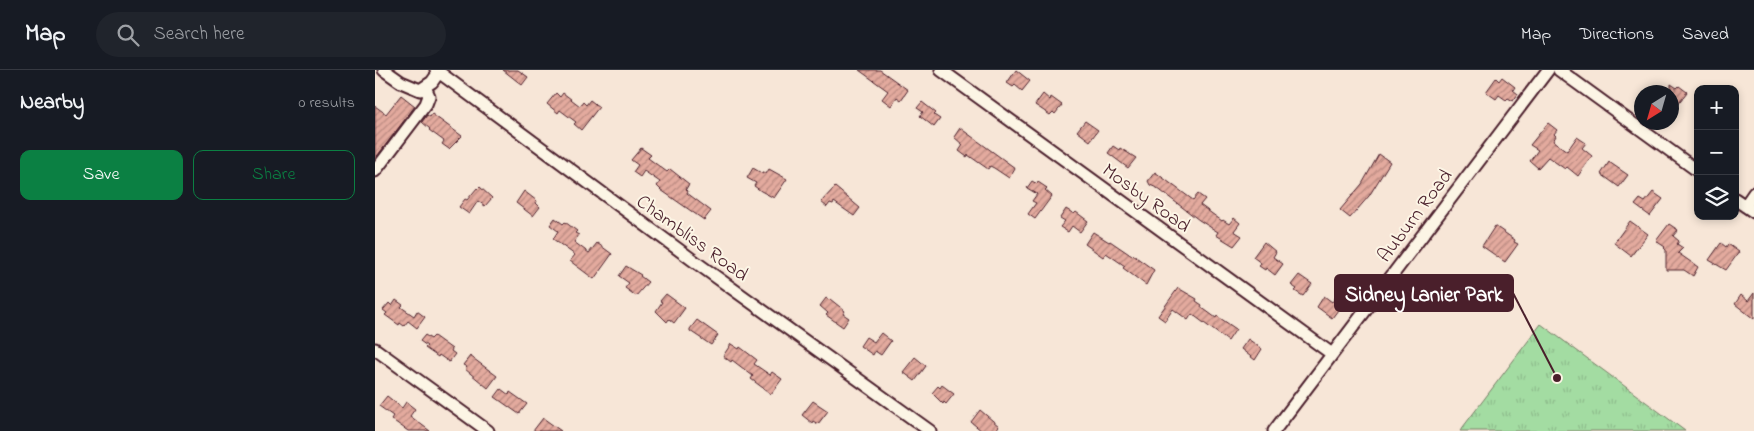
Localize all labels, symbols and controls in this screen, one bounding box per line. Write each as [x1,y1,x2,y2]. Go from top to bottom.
search box [96,12,446,57]
text: Map [25,17,66,52]
icon: search [114,21,142,49]
text: Search here [154,21,245,48]
text: Map [1521,22,1551,48]
text: Directions [1579,22,1654,48]
text: Saved [1682,22,1729,48]
north arrow [1634,85,1679,130]
map controls [1694,85,1739,220]
button: + [1694,85,1739,130]
text: Nearby [20,88,84,118]
text: 0 results [299,91,355,115]
button: − [1694,130,1739,175]
button: Save [20,150,183,200]
button: Share [193,150,355,200]
street label: Mosby Road [1095,157,1196,241]
street label: Auburn Road [1371,164,1461,269]
button: layers [1694,175,1739,220]
street label: Chambliss Road [629,188,754,290]
callout: Sidney Lanier Park [1335,275,1513,311]
text: Sidney Lanier Park [1345,281,1504,313]

